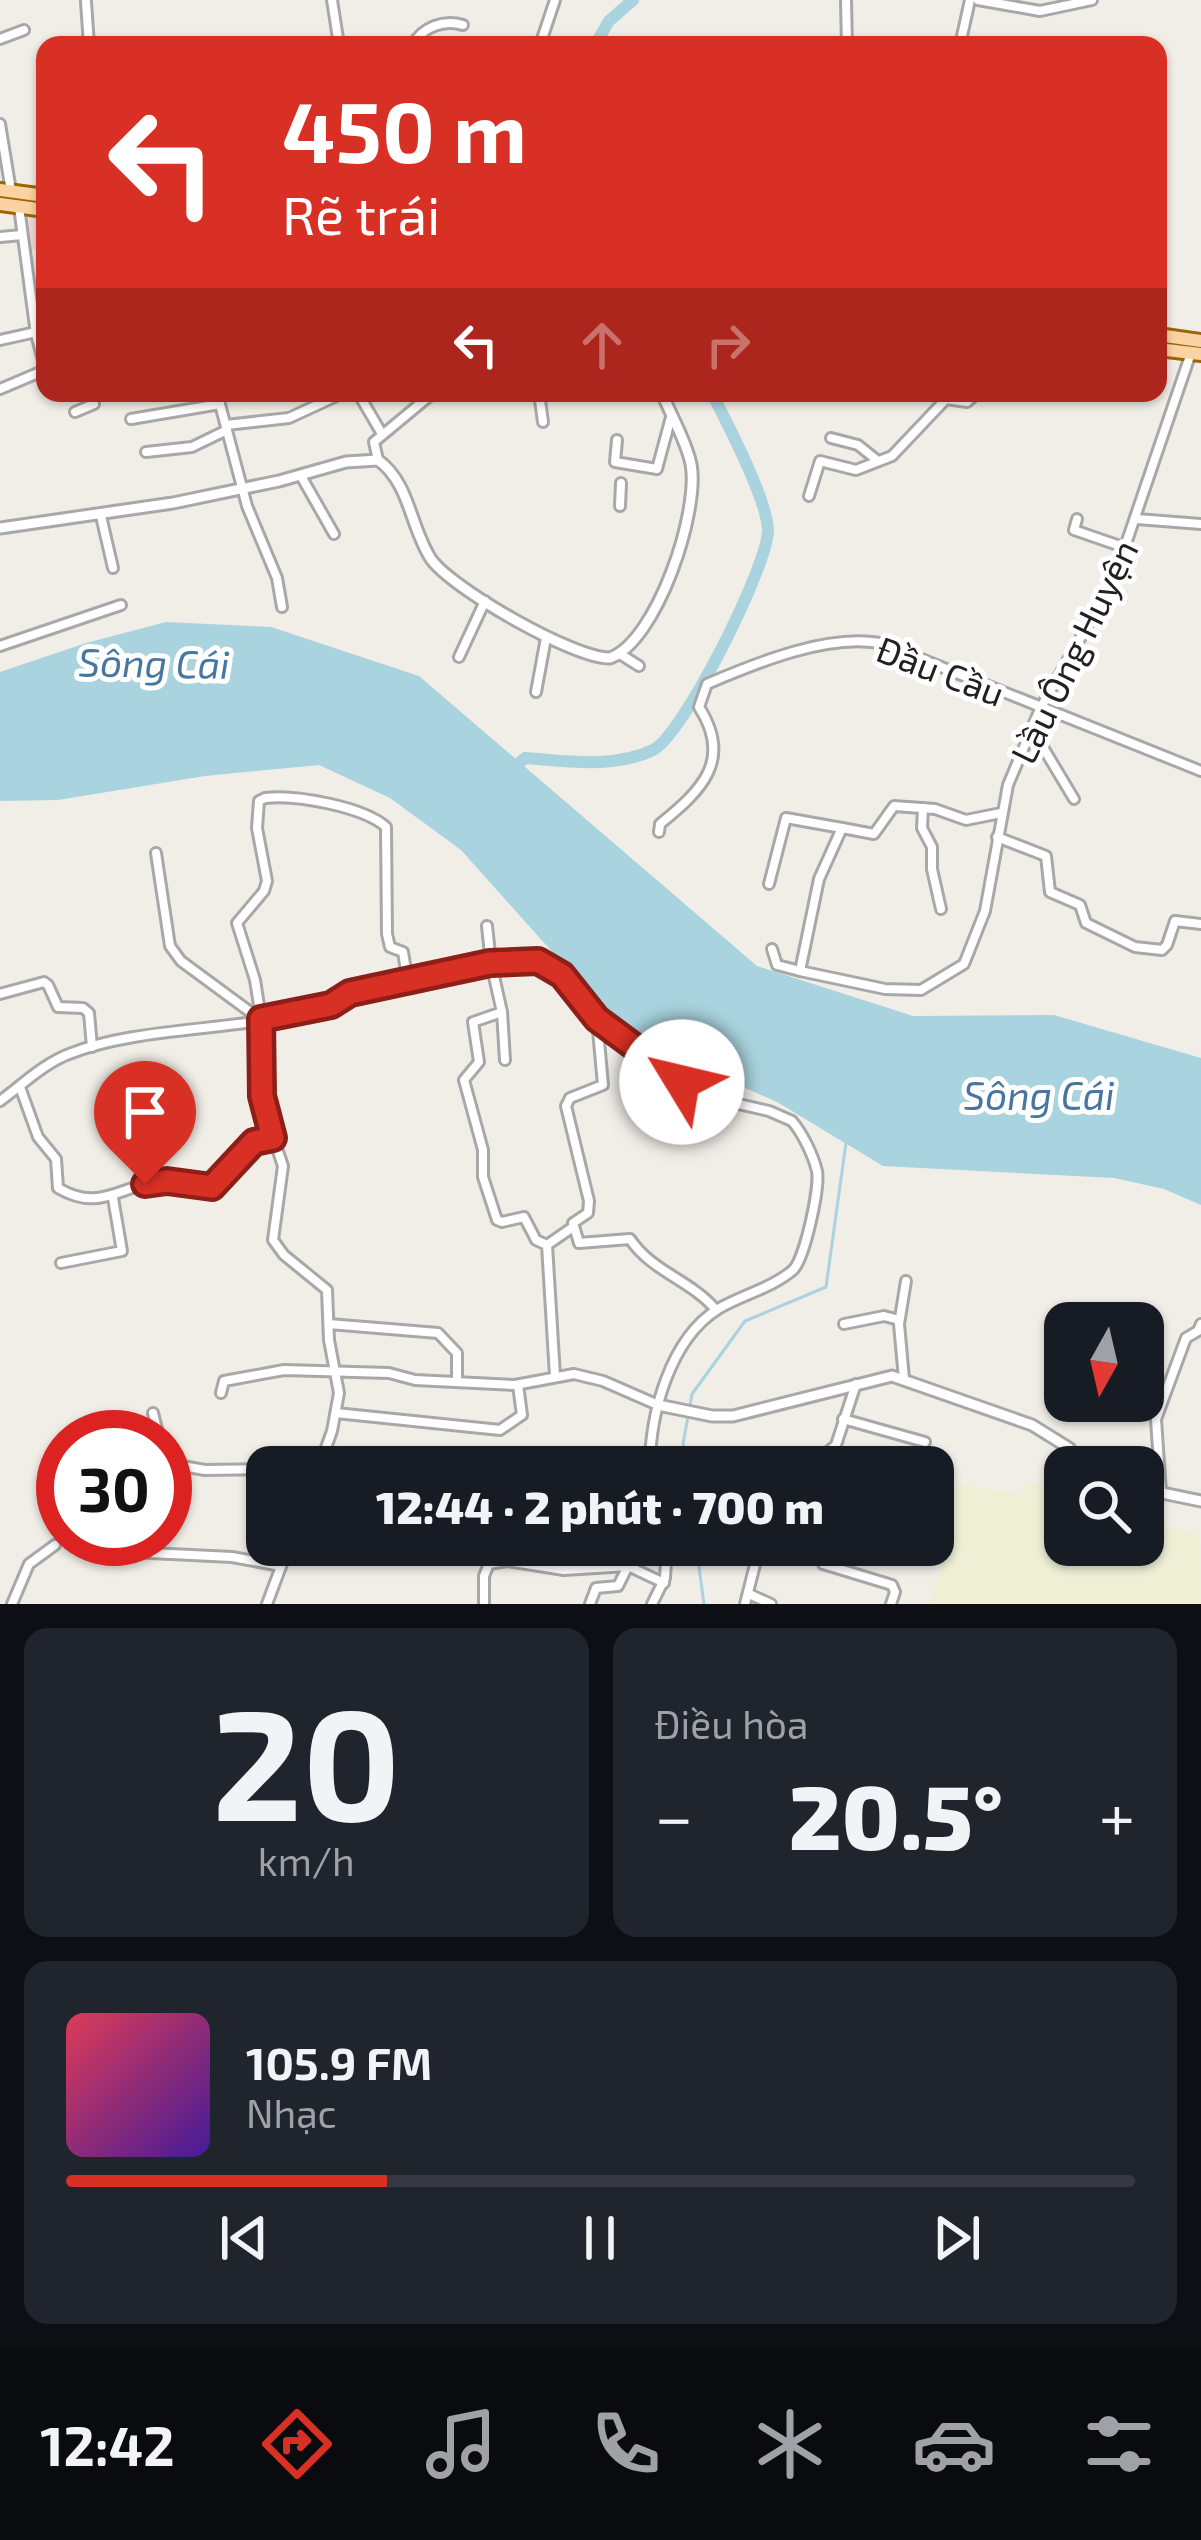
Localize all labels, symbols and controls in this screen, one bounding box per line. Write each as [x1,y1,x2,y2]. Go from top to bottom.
text: 450 m [282,79,527,180]
icon: left [84,84,240,240]
text: Rẽ trái [282,181,440,246]
icon: left [443,312,509,378]
icon: ahead [569,312,635,378]
icon: right [695,312,761,378]
street label: Lầu Ông Huyện [1000,532,1146,770]
street label: Đầu Cầu [871,626,1011,714]
water label: Sông Cái [78,637,230,687]
position arrow [619,1019,745,1145]
pin [94,1061,196,1184]
water label: Sông Cái [963,1071,1115,1118]
icon: arrive [112,1079,178,1145]
north arrow [1044,1302,1164,1422]
map controls [1044,1302,1164,1566]
speed limit sign: 30 [36,1410,192,1566]
button: search [1044,1446,1164,1566]
text: 12:44 · 2 phút · 700 m [376,1479,824,1533]
text: 20 [212,1665,401,1852]
text: Điều hòa [655,1700,808,1747]
text: 20.5° [789,1760,1003,1868]
text: − [655,1775,693,1854]
text: + [1099,1775,1135,1854]
text: km/h [258,1837,355,1884]
text: 105.9 FM [246,2035,432,2089]
text: Nhạc [246,2089,337,2136]
icon: previous [211,2205,277,2271]
icon: pause [567,2205,633,2271]
icon: next [924,2205,990,2271]
icon: directions [255,2402,339,2486]
icon: music [419,2402,503,2486]
icon: phone [584,2402,668,2486]
icon: climate [748,2402,832,2486]
icon: car [912,2402,996,2486]
icon: filters [1077,2402,1161,2486]
text: 12:42 [40,2412,175,2477]

